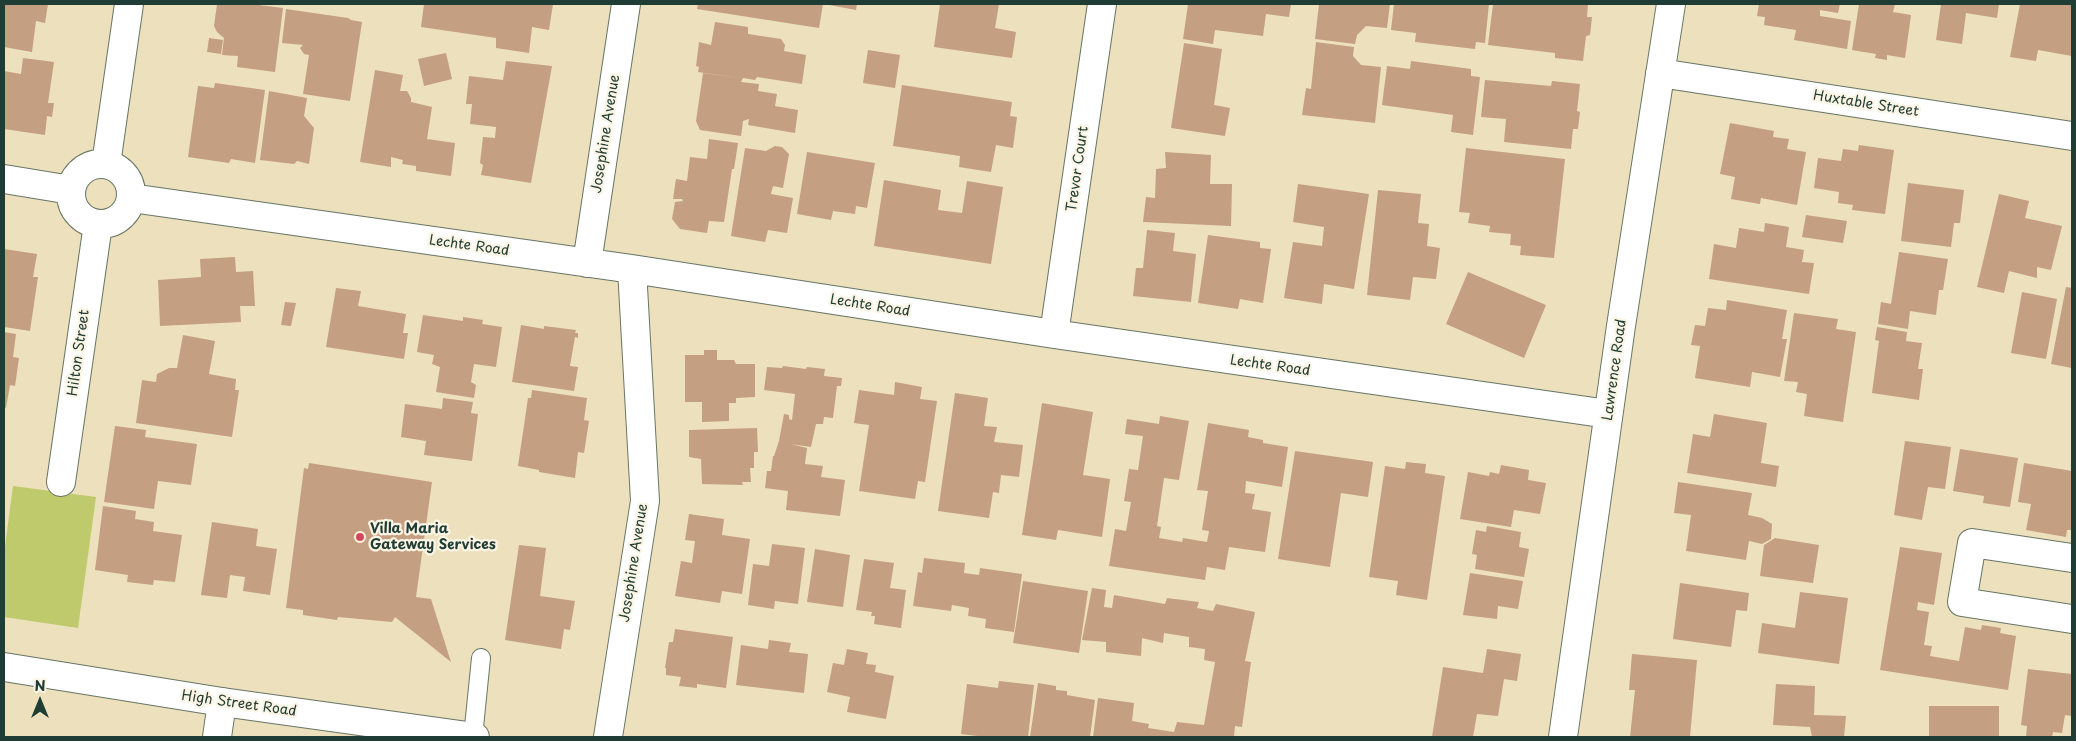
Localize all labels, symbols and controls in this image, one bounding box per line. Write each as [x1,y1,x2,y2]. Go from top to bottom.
street label: Josephine Avenue [588,74,624,194]
street label: Huxtable Street [1812,87,1920,121]
street label: Trevor Court [1064,125,1092,213]
street label: Lechte Road [428,232,510,260]
street label: Lechte Road [829,291,911,321]
street label: Hilton Street [65,309,93,397]
street label: Lawrence Road [1600,318,1630,422]
street label: Lechte Road [1229,352,1311,380]
street label: Josephine Avenue [616,503,652,623]
place label: Villa Maria Gateway Services [370,521,496,554]
marker: Villa Maria Gateway Services [354,531,366,543]
text: N [34,675,46,696]
north arrow [15,676,65,726]
street label: High Street Road [180,688,298,720]

